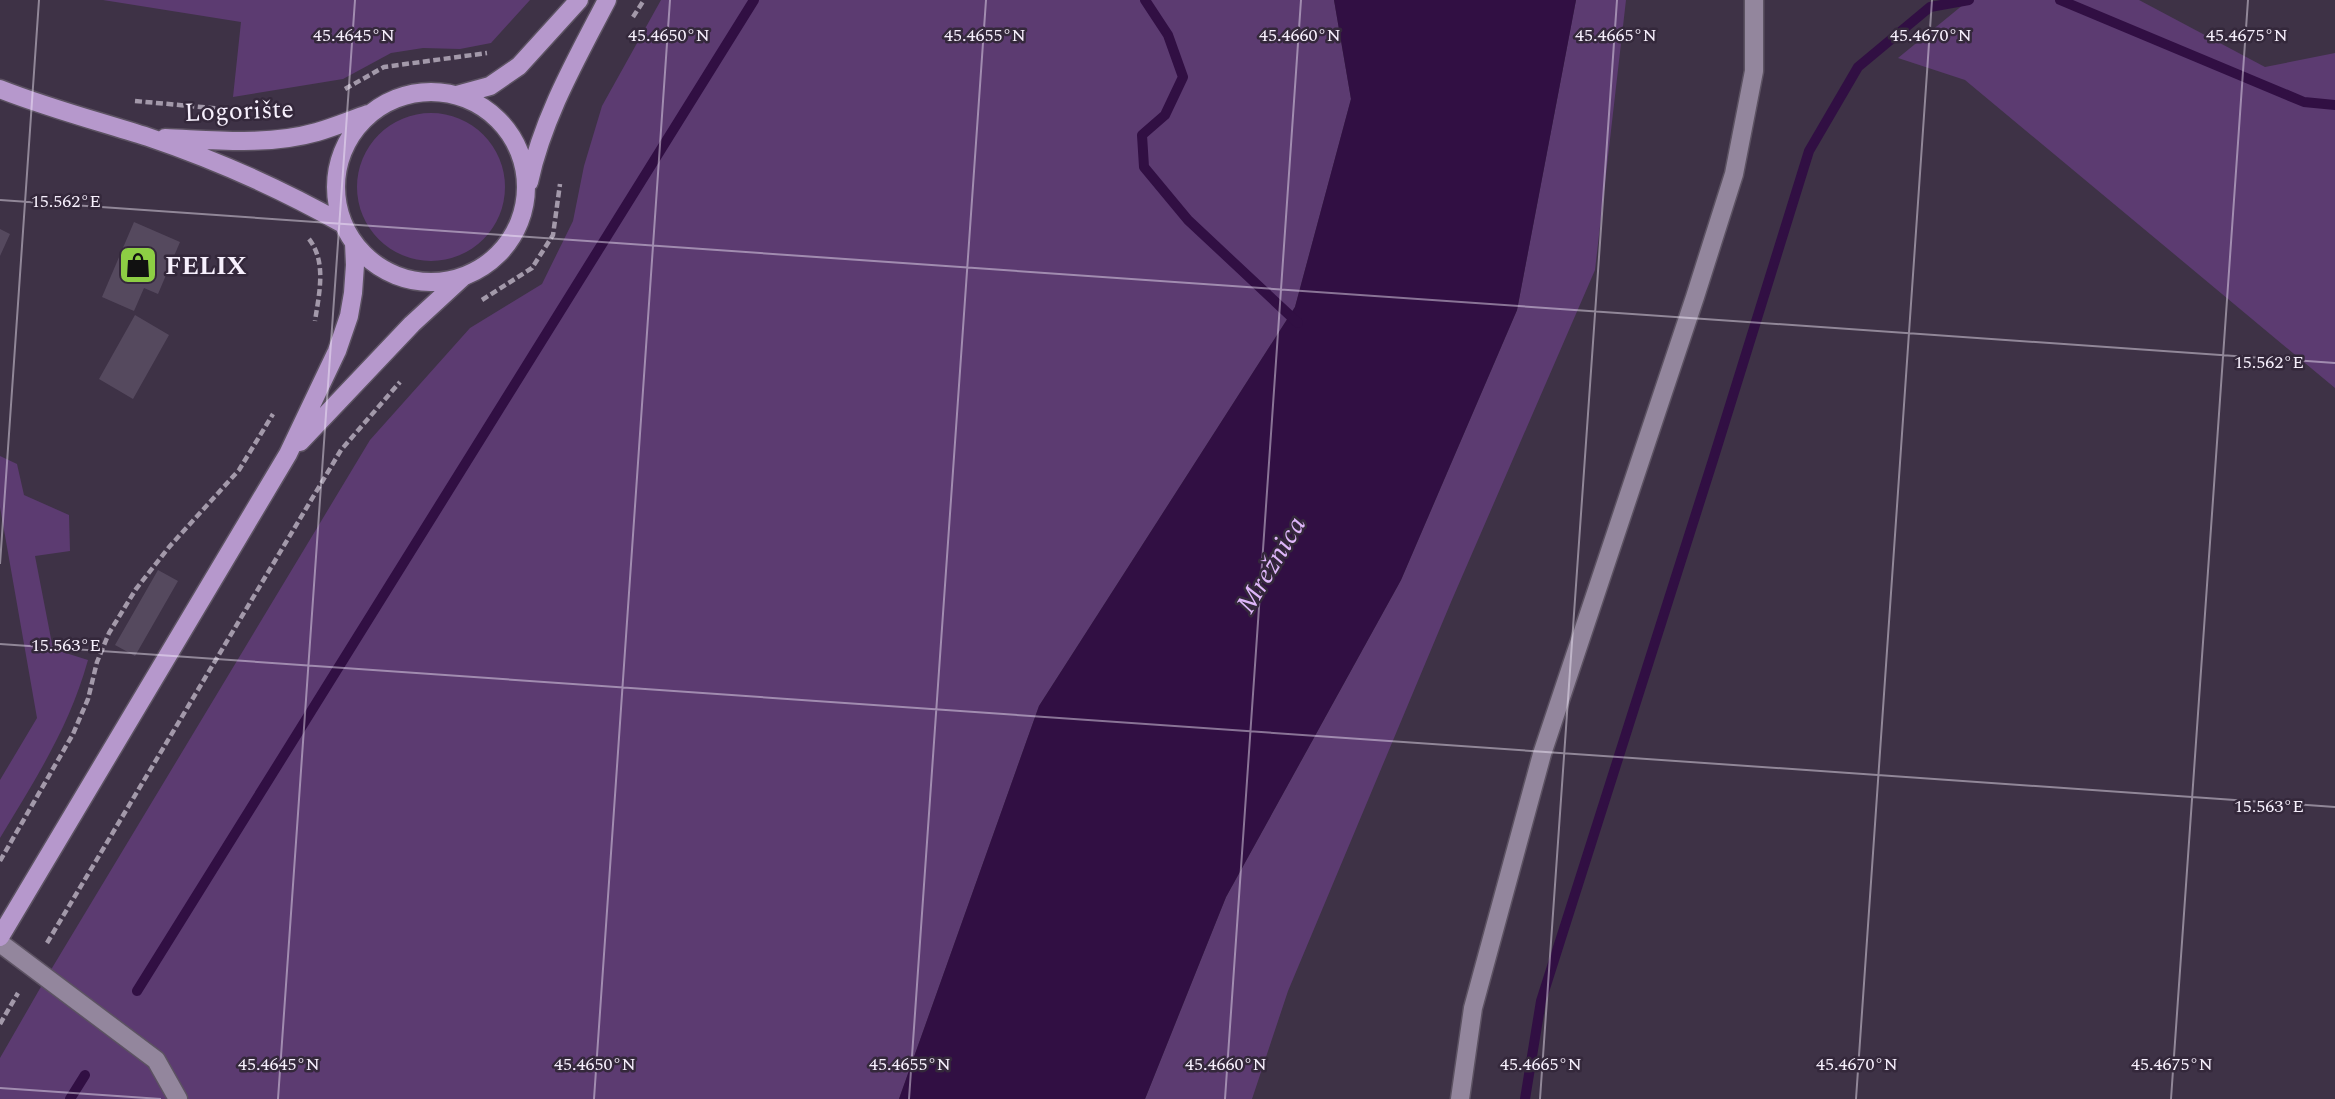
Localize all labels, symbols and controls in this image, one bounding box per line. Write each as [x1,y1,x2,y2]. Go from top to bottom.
text: 45.4645°N [313,22,395,49]
text: 45.4650°N [628,22,710,49]
text: 45.4655°N [944,22,1026,49]
text: 45.4660°N [1259,22,1341,49]
text: 45.4665°N [1575,22,1657,49]
text: 45.4670°N [1890,22,1972,49]
text: 45.4675°N [2206,22,2288,49]
street label: Logorište [184,89,295,133]
text: 15.562°E [31,188,101,215]
shop icon: FELIX [117,244,159,286]
place label: FELIX [165,246,247,286]
text: 15.562°E [2234,349,2304,376]
water label: Mrežnica [1225,508,1317,622]
text: 15.563°E [31,632,101,659]
text: 15.563°E [2234,793,2304,820]
text: 45.4645°N [238,1051,320,1078]
text: 45.4650°N [554,1051,636,1078]
text: 45.4655°N [869,1051,951,1078]
text: 45.4660°N [1185,1051,1267,1078]
text: 45.4665°N [1500,1051,1582,1078]
text: 45.4670°N [1816,1051,1898,1078]
text: 45.4675°N [2131,1051,2213,1078]

